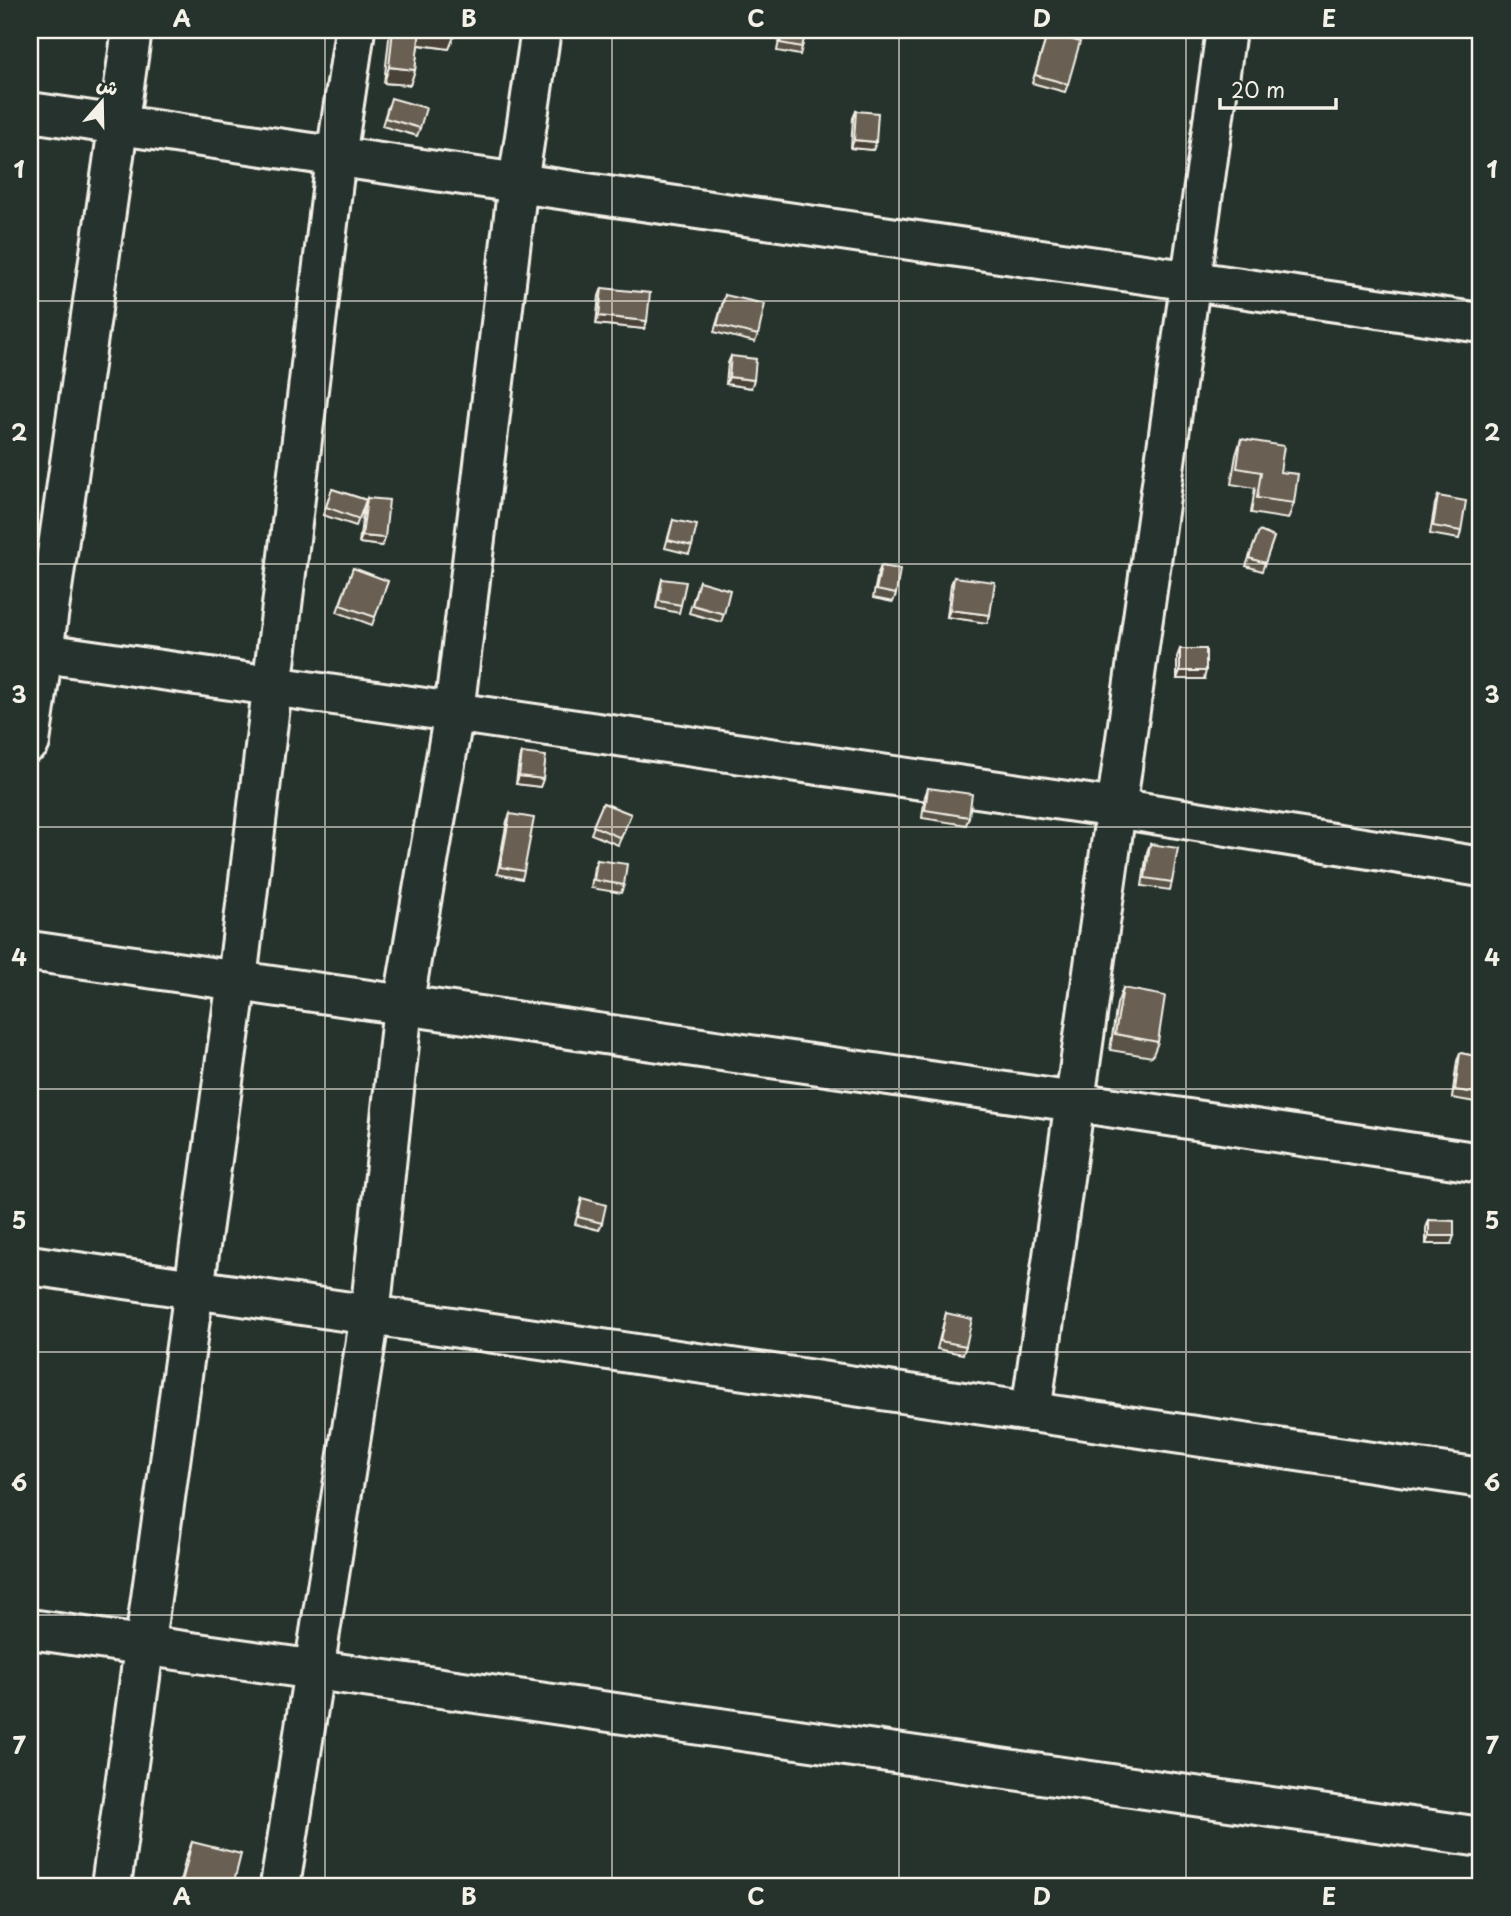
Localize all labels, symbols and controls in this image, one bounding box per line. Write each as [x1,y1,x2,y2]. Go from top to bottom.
text: A [173,0,191,35]
text: B [461,0,477,35]
text: C [747,0,765,35]
text: D [1033,0,1051,35]
text: E [1322,0,1336,35]
north arrow [66,66,136,136]
scale bar [1220,66,1336,110]
text: ش [94,68,123,102]
text: 20 m [1231,73,1285,105]
text: 1 [14,151,25,186]
text: 1 [1487,151,1498,186]
text: 2 [11,414,27,449]
text: 2 [1484,414,1500,449]
text: 3 [11,676,27,711]
text: 3 [1484,676,1500,711]
text: 4 [11,939,27,974]
text: 4 [1484,939,1500,974]
text: 5 [12,1202,26,1237]
text: 5 [1485,1202,1499,1237]
text: 6 [11,1464,27,1499]
text: 6 [1484,1464,1500,1499]
text: 7 [12,1727,26,1762]
text: 7 [1485,1727,1499,1762]
text: A [173,1878,191,1913]
text: B [461,1878,477,1913]
text: C [747,1878,765,1913]
text: D [1033,1878,1051,1913]
text: E [1322,1878,1336,1913]

